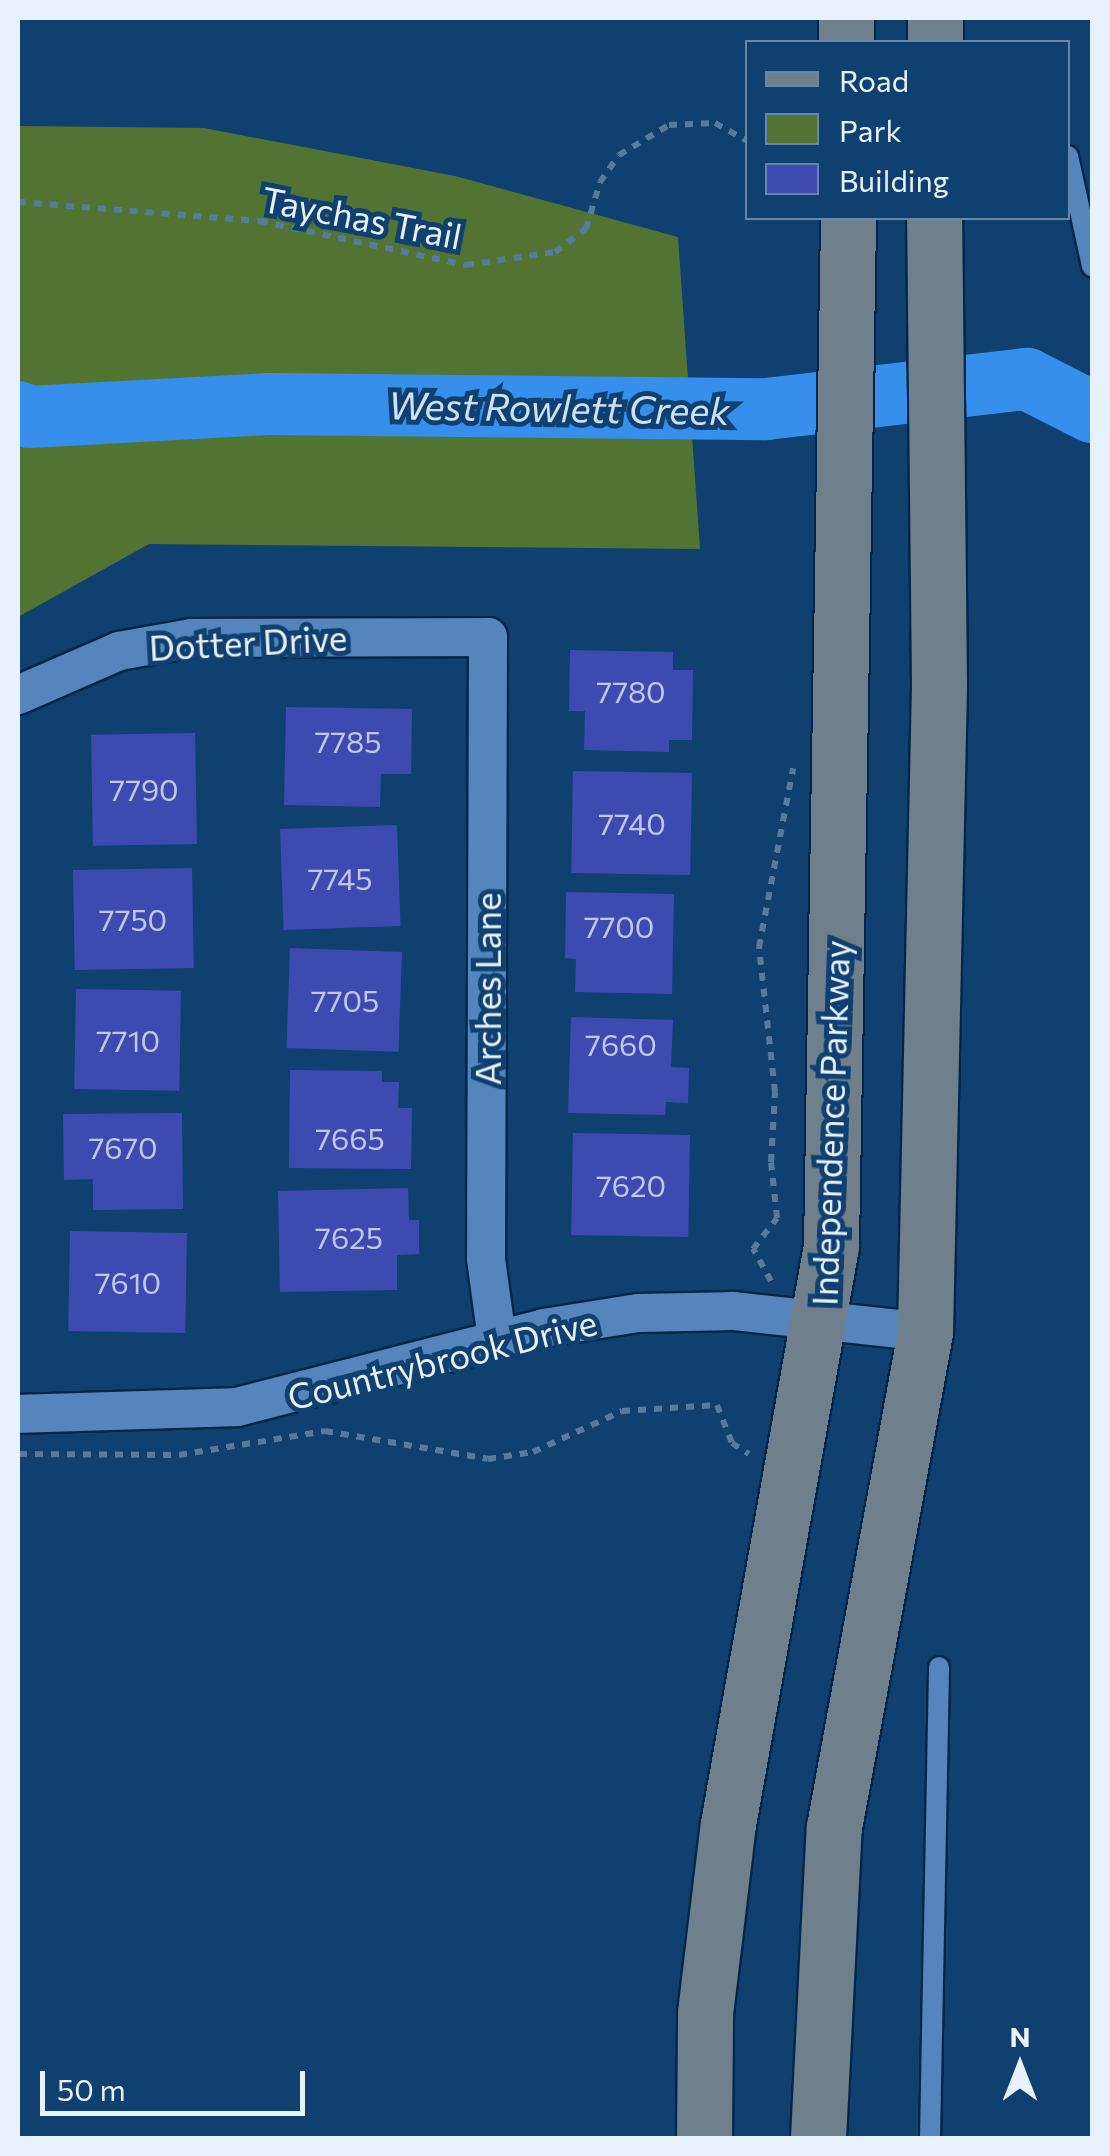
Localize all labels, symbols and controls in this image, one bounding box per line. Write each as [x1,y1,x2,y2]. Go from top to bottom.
legend [745,40,1070,220]
text: Road [839,61,909,98]
text: Park [839,111,902,148]
text: Building [839,161,949,198]
street label: Taychas Trail [259,177,465,257]
water label: West Rowlett Creek [388,381,730,433]
street label: Dotter Drive [148,616,348,668]
house number: 7780 [596,673,666,709]
house number: 7785 [314,723,382,759]
house number: 7790 [109,771,179,807]
house number: 7740 [598,805,666,841]
house number: 7745 [307,860,373,896]
street label: Arches Lane [466,893,508,1085]
house number: 7750 [99,901,167,937]
house number: 7700 [584,908,654,944]
street label: Independence Parkway [803,939,857,1307]
house number: 7705 [311,982,379,1018]
house number: 7710 [96,1022,160,1058]
house number: 7660 [585,1026,657,1062]
house number: 7665 [315,1120,385,1156]
house number: 7670 [88,1129,158,1165]
house number: 7620 [596,1167,666,1203]
house number: 7625 [315,1219,383,1255]
house number: 7610 [95,1264,161,1300]
street label: Countrybrook Drive [283,1300,601,1418]
north arrow [970,2016,1070,2116]
text: N [1010,2019,1031,2053]
scale bar [45,2051,310,2113]
text: 50 m [57,2070,126,2107]

